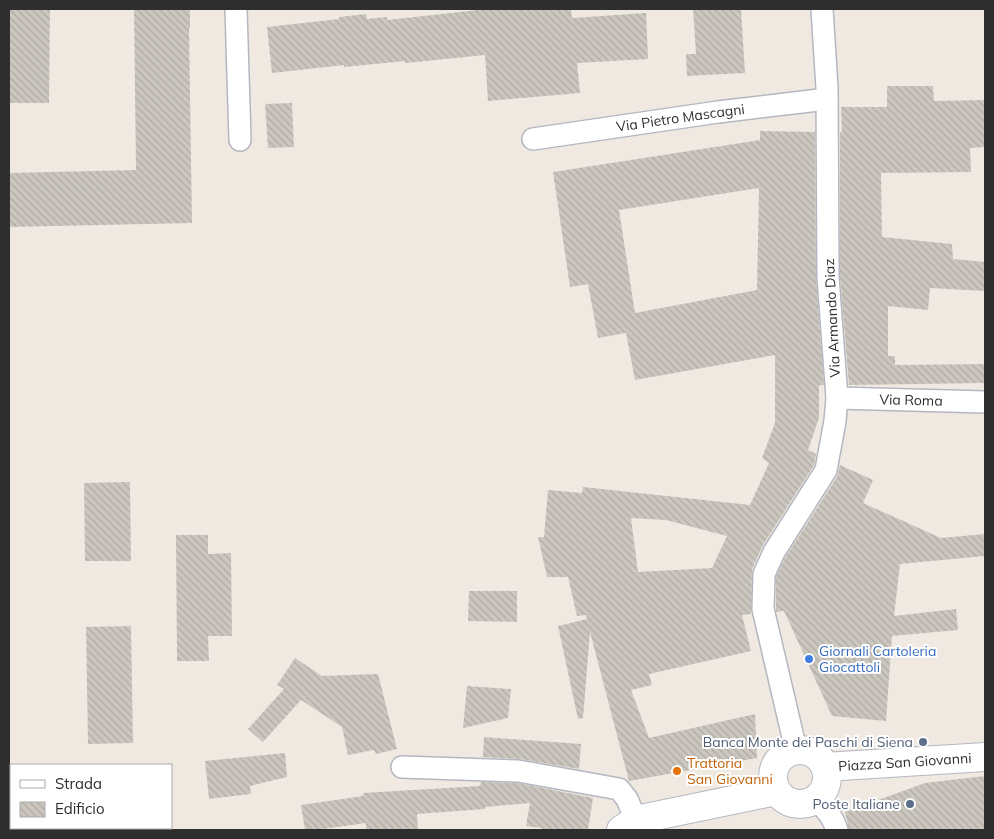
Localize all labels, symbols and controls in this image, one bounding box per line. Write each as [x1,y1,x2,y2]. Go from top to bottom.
street label: Via Pietro Mascagni [615,100,746,136]
street label: Via Armando Diaz [820,258,844,378]
street label: Via Roma [879,390,943,410]
place label: Giornali Cartoleria Giocattoli [819,642,936,676]
marker: Giornali Cartoleria Giocattoli [803,653,815,665]
place label: Banca Monte dei Paschi di Siena [703,733,913,751]
marker: Banca Monte dei Paschi di Siena [917,736,929,748]
street label: Piazza San Giovanni [838,749,972,775]
place label: Trattoria San Giovanni [687,754,773,788]
legend [10,764,172,829]
marker: Trattoria San Giovanni [671,765,683,777]
text: Strada [55,774,102,793]
place label: Poste Italiane [812,795,900,813]
marker: Poste Italiane [904,798,916,810]
text: Edificio [55,799,105,818]

